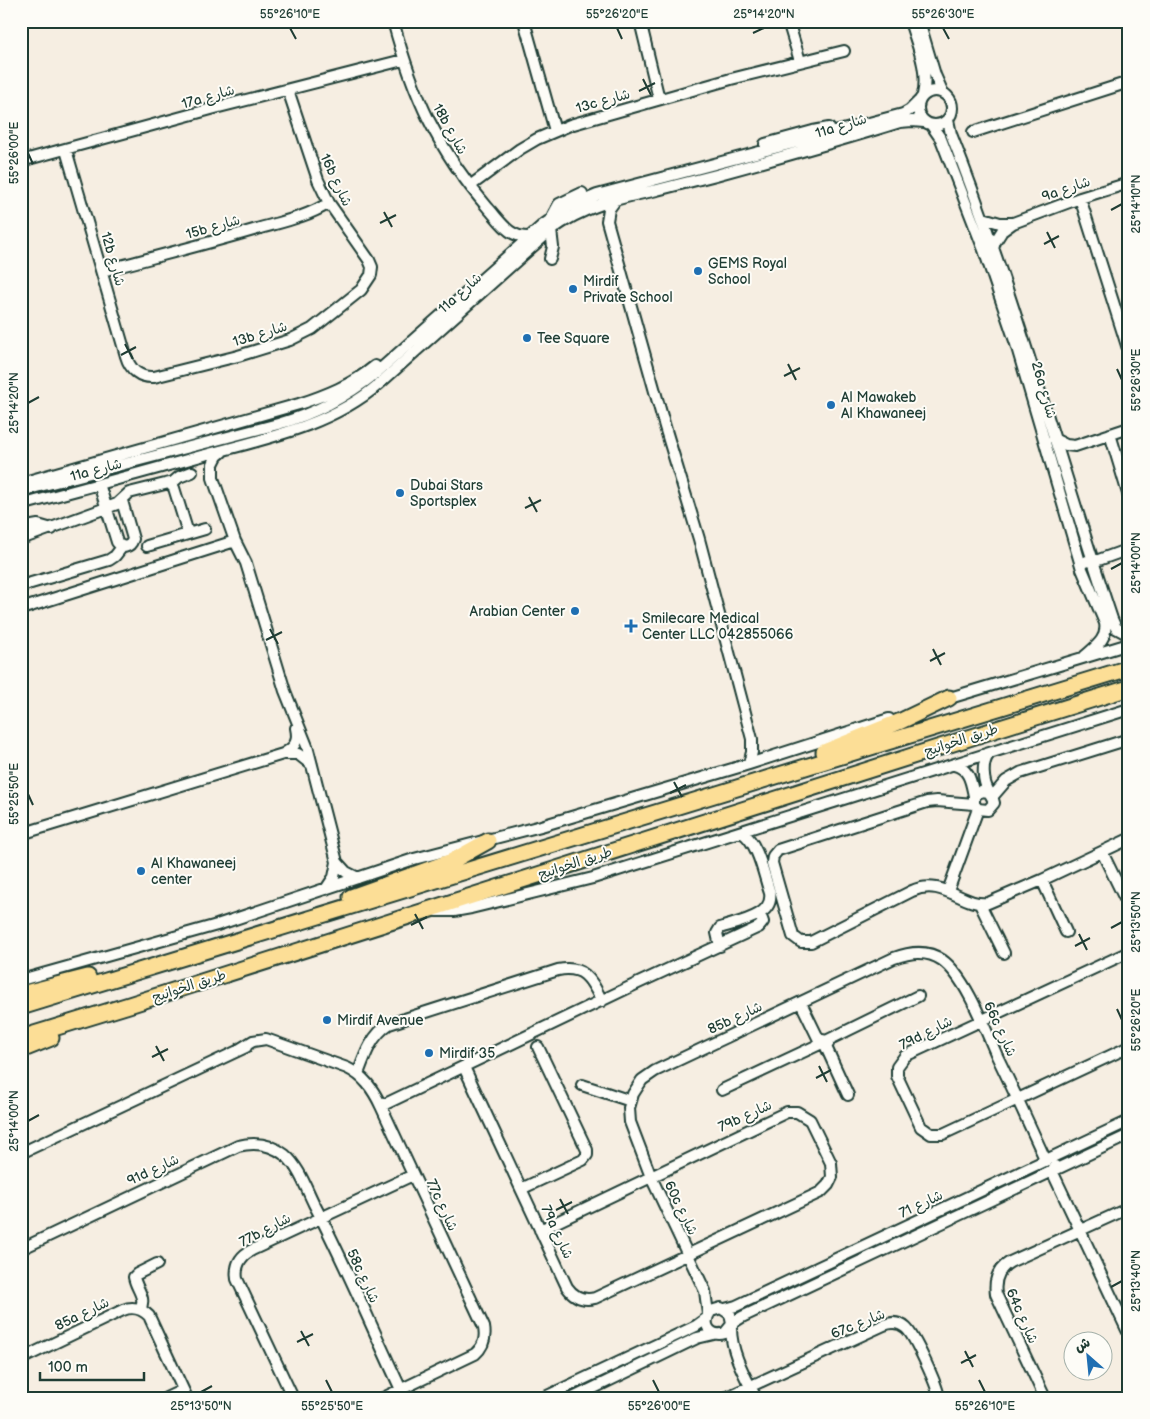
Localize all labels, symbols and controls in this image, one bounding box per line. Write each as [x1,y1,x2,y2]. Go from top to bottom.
text: 55°26'10"E [260,7,320,22]
text: 55°26'20"E [586,7,648,22]
text: 25°14'20"N [733,7,795,22]
text: 55°26'30"E [911,7,975,22]
street label: 17a شارع [180,81,237,114]
street label: 13c شارع [574,85,632,118]
street label: 18b شارع [428,101,471,158]
street label: 11a شارع [813,110,869,143]
text: 55°26'00"E [7,122,22,184]
street label: 16b شارع [316,151,356,209]
street label: 9a شارع [1040,173,1093,206]
text: 25°14'10"N [1129,174,1144,234]
street label: 15b شارع [184,211,242,244]
street label: 12b شارع [96,230,129,288]
place label: GEMS Royal School [708,255,787,288]
marker: GEMS Royal School [692,265,704,277]
street label: 11a شارع [435,269,486,318]
place label: Mirdif Private School [583,273,673,306]
marker: Mirdif Private School [567,283,579,295]
street label: 13b شارع [231,318,290,351]
place label: Tee Square [537,330,610,347]
marker: Tee Square [521,332,533,344]
text: 55°26'30"E [1129,348,1144,412]
street label: 26a شارع [1027,359,1060,421]
text: 25°14'20"N [7,372,22,434]
place label: Al Mawakeb Al Khawaneej [841,389,926,422]
marker: Al Mawakeb Al Khawaneej [825,399,837,411]
street label: 11a شارع [68,455,124,486]
place label: Dubai Stars Sportsplex [410,477,483,510]
marker: Dubai Stars Sportsplex [394,487,406,499]
text: 25°14'00"N [1129,532,1144,594]
place label: Arabian Center [470,603,566,620]
marker: Arabian Center [569,605,581,617]
place label: Smilecare Medical Center LLC 042855066 [642,610,794,643]
marker: Smilecare Medical Center LLC 042855066 [624,619,638,633]
street label: طريق الخوانيج [922,720,1000,761]
text: 55°25'50"E [7,763,22,825]
street label: طريق الخوانيج [536,843,614,884]
place label: Al Khawaneej center [151,855,236,888]
marker: Al Khawaneej center [135,865,147,877]
text: 25°13'50"N [1129,891,1144,953]
street label: طريق الخوانيج [150,966,228,1007]
text: 55°26'20"E [1129,989,1144,1051]
street label: 85b شارع [705,998,765,1039]
street label: 66c شارع [979,999,1020,1060]
place label: Mirdif Avenue [337,1012,424,1029]
street label: 79d شارع [897,1012,956,1054]
marker: Mirdif Avenue [321,1014,333,1026]
place label: Mirdif 35 [439,1045,495,1062]
marker: Mirdif 35 [423,1047,435,1059]
text: 25°14'00"N [7,1090,22,1152]
street label: 79b شارع [716,1096,775,1137]
street label: 91d شارع [124,1151,182,1190]
street label: 77c شارع [422,1176,461,1234]
street label: 60c شارع [660,1178,701,1238]
street label: شارع 71 [896,1186,946,1222]
street label: 79a شارع [536,1203,577,1262]
street label: 77b شارع [236,1209,294,1251]
street label: 58c شارع [342,1246,383,1306]
text: 25°13'40"N [1129,1250,1144,1312]
street label: 64c شارع [1001,1286,1042,1347]
street label: 85a شارع [52,1294,112,1335]
street label: 67c شارع [828,1305,888,1343]
north arrow [1062,1332,1112,1382]
text: ش [1072,1334,1093,1356]
scale bar [40,1349,144,1381]
text: 100 m [48,1358,88,1377]
text: 25°13'50"N [170,1399,232,1414]
text: 55°25'50"E [301,1399,363,1414]
text: 55°26'00"E [628,1399,690,1414]
text: 55°26'10"E [955,1399,1015,1414]

